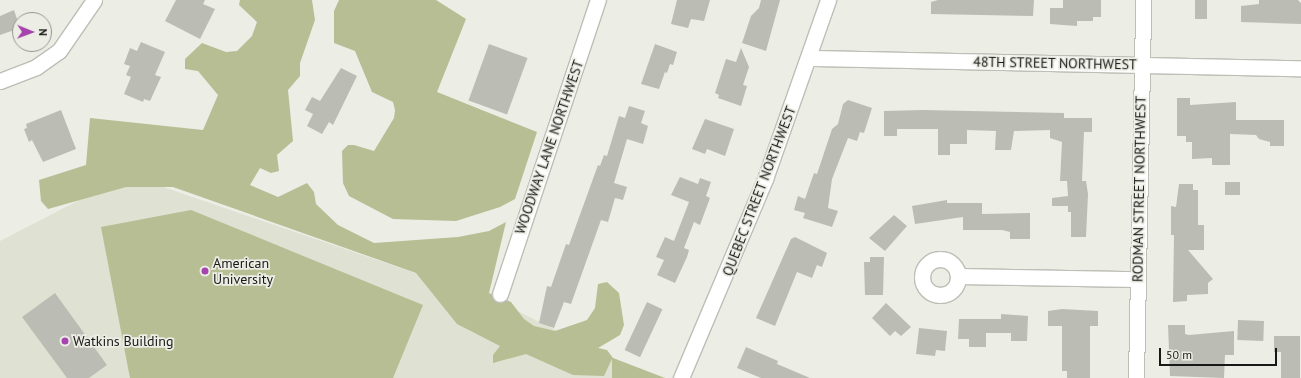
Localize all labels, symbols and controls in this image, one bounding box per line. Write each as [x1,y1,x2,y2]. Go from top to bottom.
north arrow [12,12,52,52]
text: N [36,28,50,36]
street label: 48TH STREET NORTHWEST [973,53,1137,73]
street label: WOODWAY LANE NORTHWEST [511,58,587,236]
street label: RODMAN STREET NORTHWEST [1129,95,1149,283]
street label: QUEBEC STREET NORTHWEST [719,103,799,279]
place label: American University [213,255,273,288]
marker: American University [200,266,210,276]
place label: Watkins Building [73,333,173,349]
marker: Watkins Building [60,336,70,346]
scale bar [1161,340,1279,366]
text: 50 m [1166,347,1192,362]

